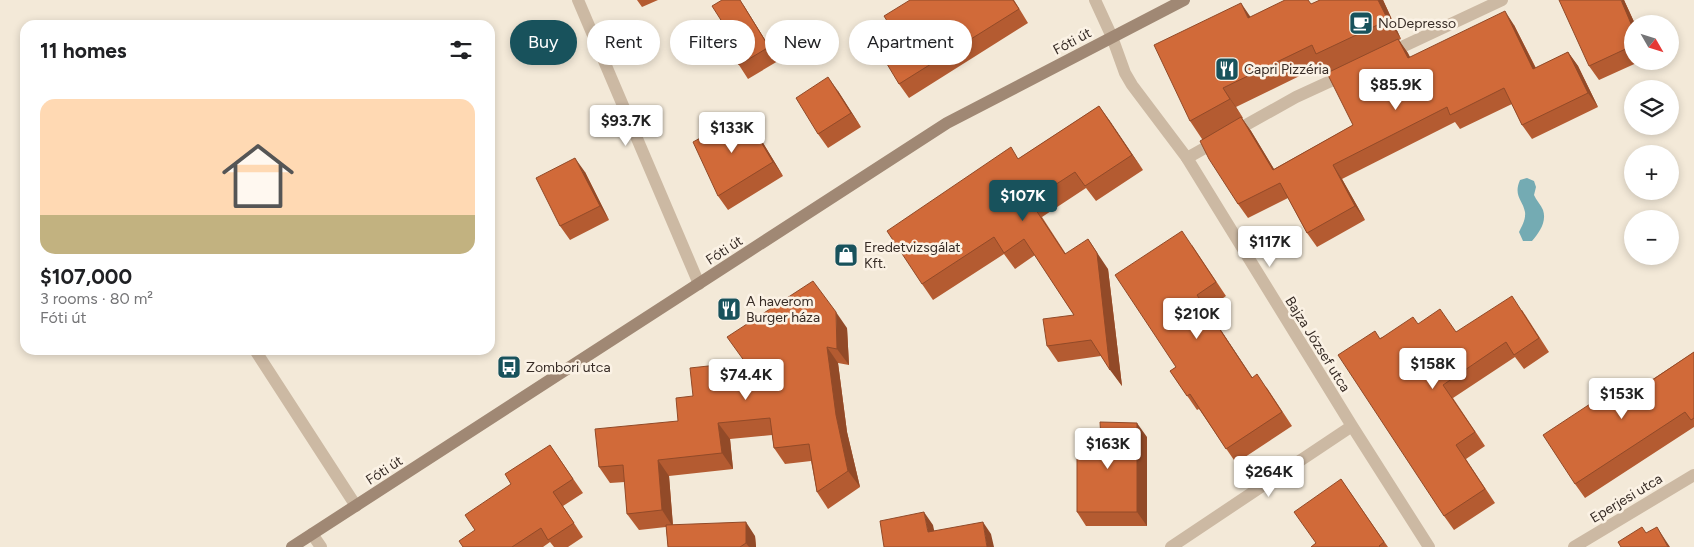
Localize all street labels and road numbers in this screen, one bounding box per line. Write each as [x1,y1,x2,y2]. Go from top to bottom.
street label: Fóti út [1050,24,1094,59]
street label: Fóti út [703,232,746,269]
street label: Bajza József utca [1281,293,1354,395]
street label: Fóti út [363,452,406,489]
street label: Eperjesi utca [1587,470,1666,527]

